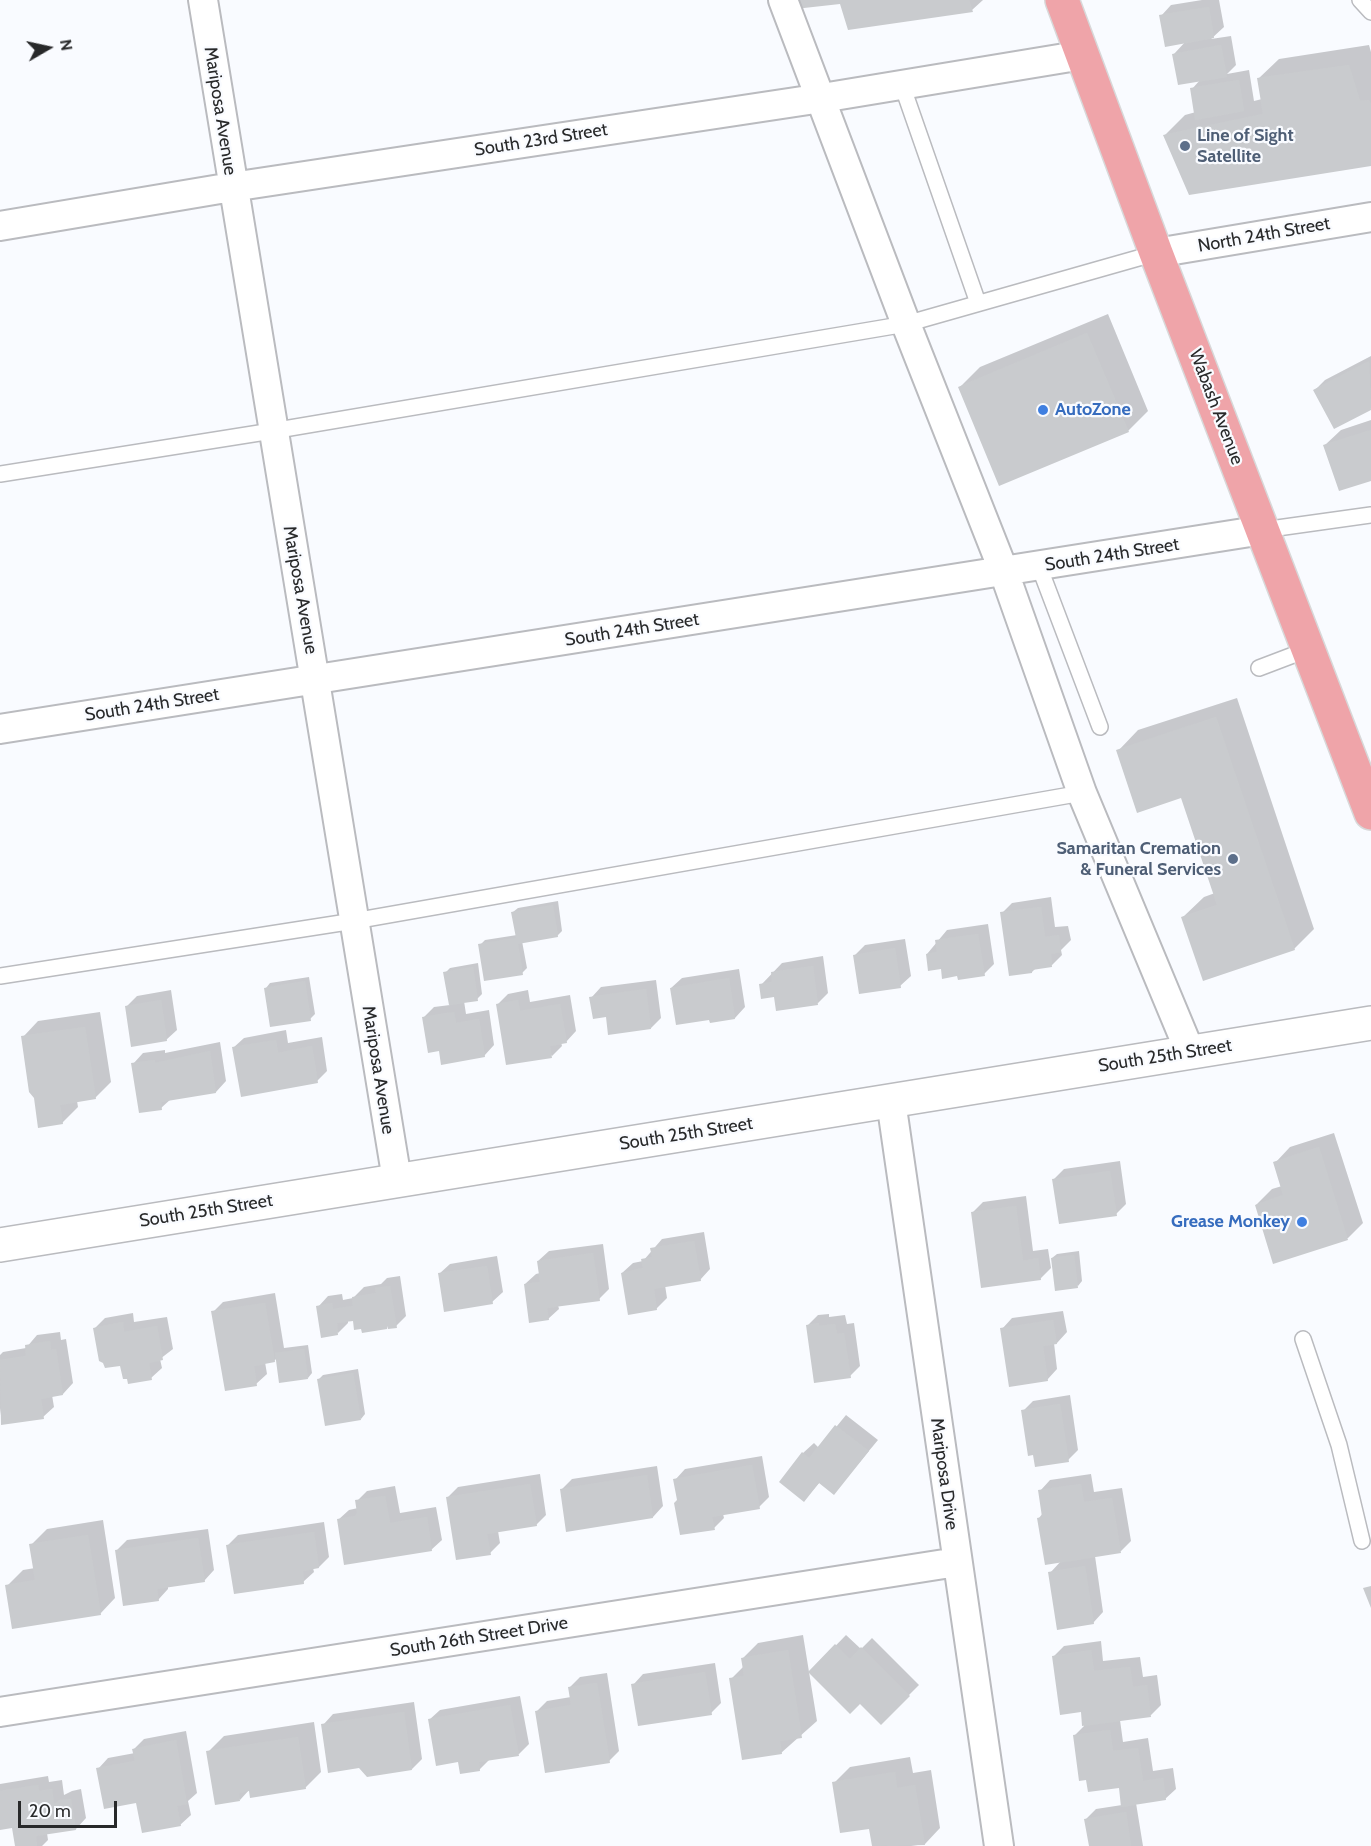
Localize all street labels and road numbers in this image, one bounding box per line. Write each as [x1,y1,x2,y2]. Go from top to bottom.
street label: Mariposa Avenue [199,45,241,177]
street label: South 23rd Street [473,119,609,161]
street label: North 24th Street [1196,213,1332,257]
street label: Wabash Avenue [1184,346,1248,468]
street label: Mariposa Avenue [278,524,322,656]
street label: South 24th Street [1043,534,1181,576]
street label: South 24th Street [563,609,701,651]
street label: South 24th Street [83,684,221,726]
street label: Mariposa Avenue [357,1004,399,1136]
street label: South 25th Street [1097,1035,1233,1077]
street label: South 25th Street [618,1113,754,1155]
street label: South 25th Street [138,1190,274,1232]
street label: Mariposa Drive [925,1417,963,1531]
street label: South 26th Street Drive [388,1612,570,1662]

